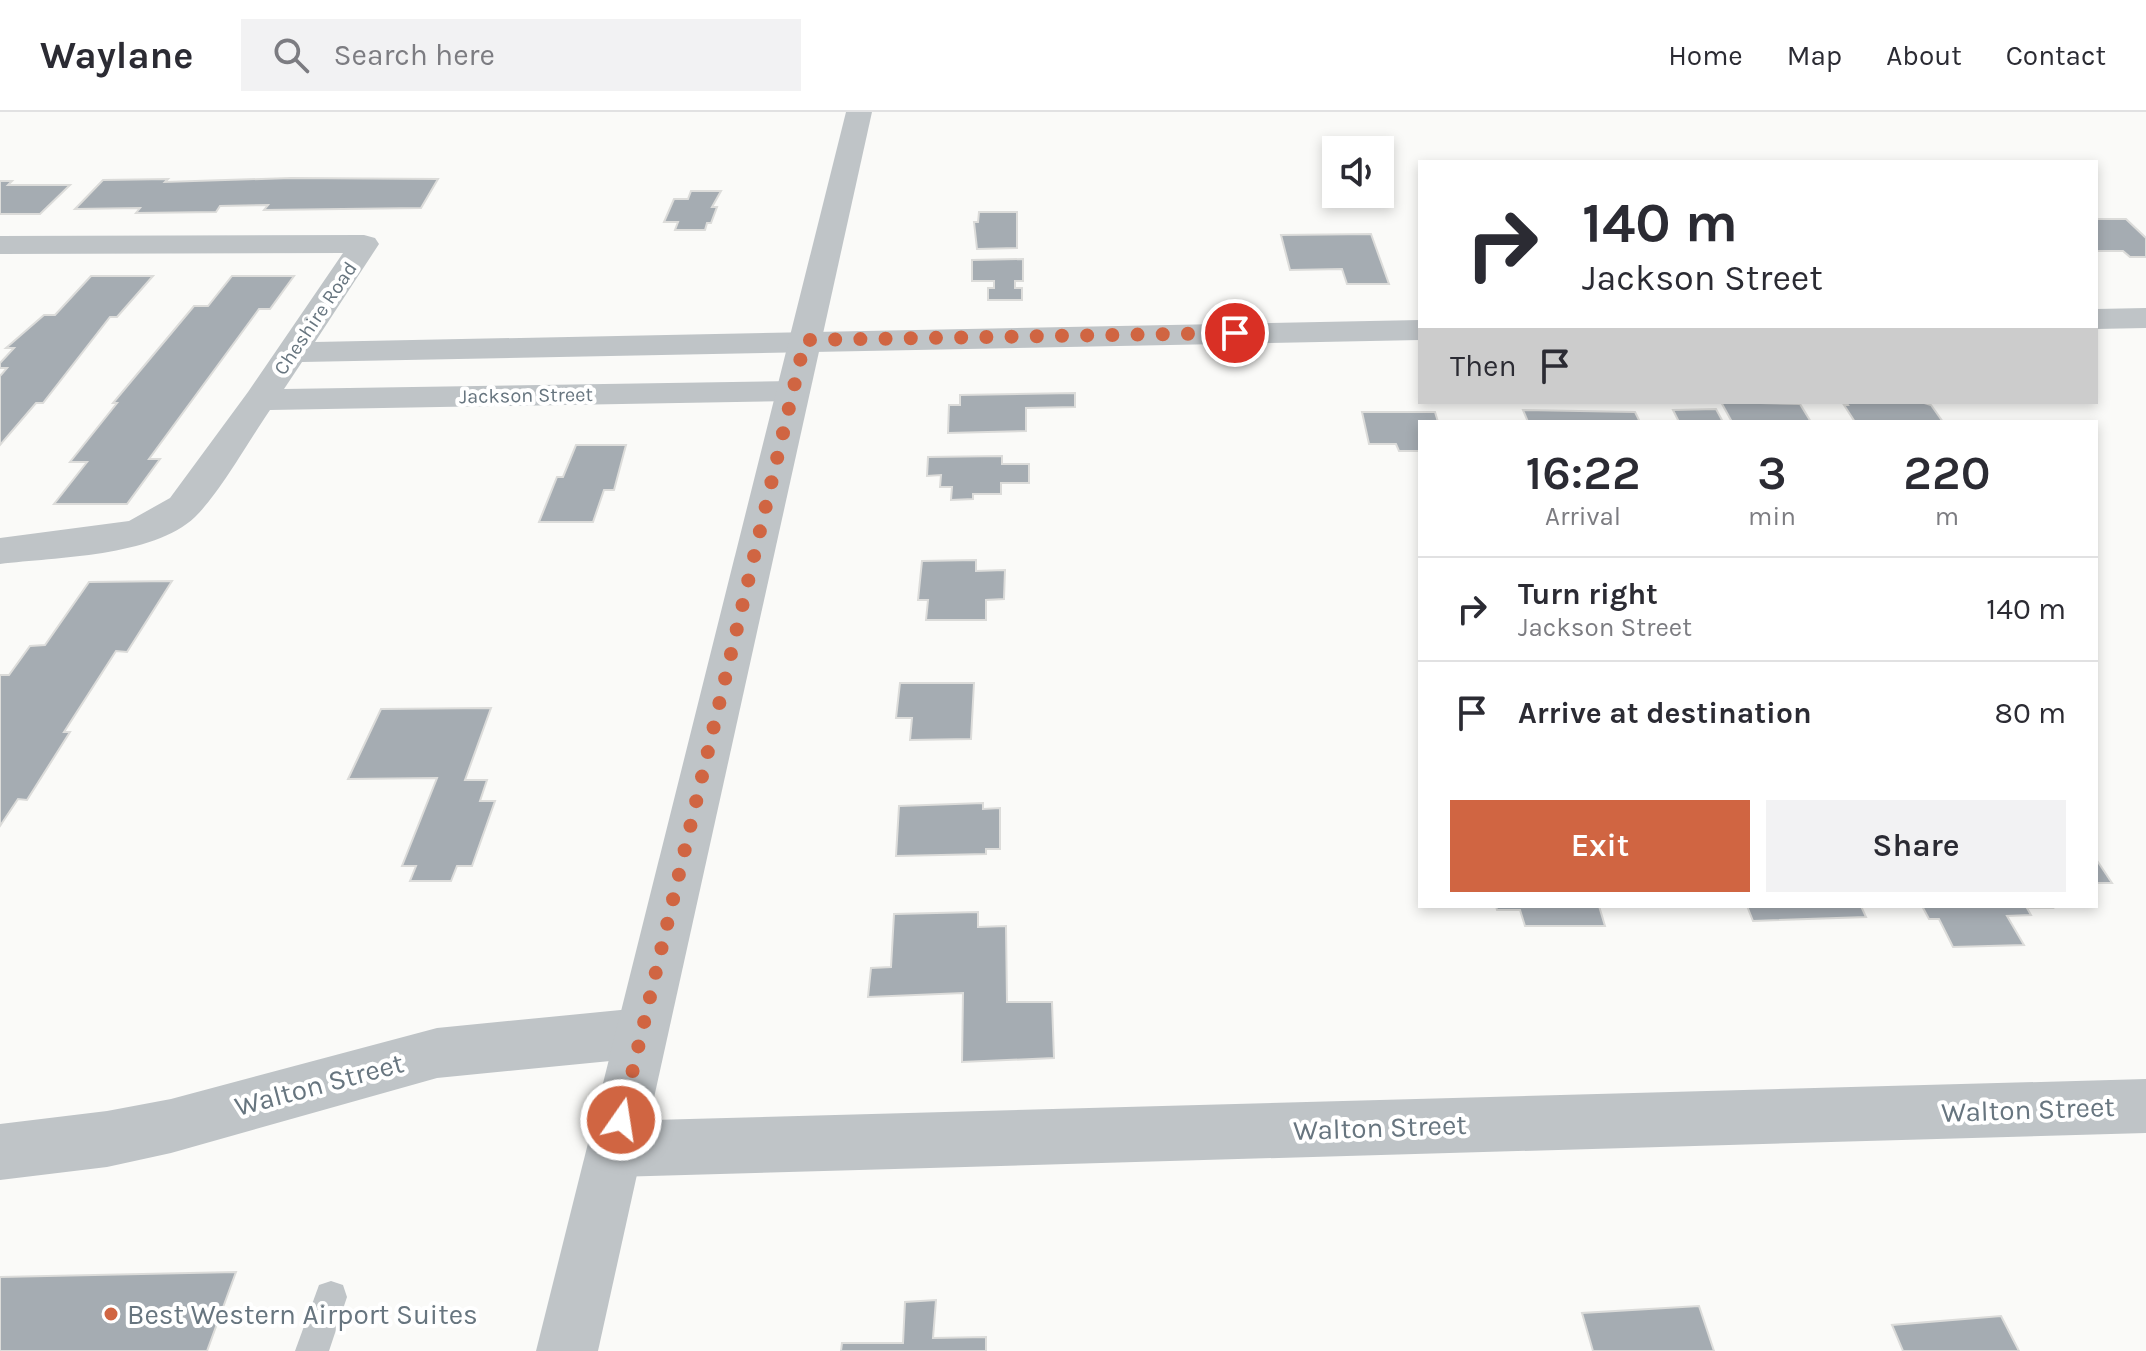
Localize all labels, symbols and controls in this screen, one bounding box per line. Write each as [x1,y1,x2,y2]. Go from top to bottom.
search box [241,19,801,91]
text: Waylane [40,33,193,78]
icon: search [269,33,313,77]
text: Search here [333,37,495,73]
text: Home [1668,39,1743,72]
text: Map [1787,39,1842,72]
text: About [1886,39,1962,72]
text: Contact [2006,39,2106,72]
map controls [1322,136,1394,208]
button: sound [1322,136,1394,208]
text: 140 m [1582,190,1738,255]
icon: right [1450,192,1554,296]
street label: Cheshire Road [269,257,362,379]
text: Jackson Street [1582,257,1823,299]
pin [1201,299,1269,367]
icon: arrive [1213,311,1257,355]
icon: arrive [1533,344,1577,388]
text: Then [1450,348,1517,384]
street label: Jackson Street [459,383,594,408]
text: 16:22 [1525,445,1641,501]
text: 3 [1757,445,1787,501]
text: 220 [1903,445,1991,501]
text: Arrival [1545,501,1621,532]
text: min [1748,501,1796,532]
text: m [1935,501,1959,532]
text: Turn right [1518,576,1658,612]
icon: right [1450,587,1494,631]
text: 140 m [1986,591,2066,627]
text: Jackson Street [1518,612,1692,643]
icon: arrive [1450,691,1494,735]
text: Arrive at destination [1518,695,1812,731]
text: 80 m [1995,695,2066,731]
button: Exit [1450,800,1750,892]
button: Share [1766,800,2066,892]
street label: Walton Street [231,1046,407,1123]
position arrow [579,1078,663,1162]
street label: Walton Street [1941,1090,2115,1129]
street label: Walton Street [1293,1108,1467,1147]
place label: Best Western Airport Suites [127,1298,478,1331]
marker: Best Western Airport Suites [102,1305,120,1323]

